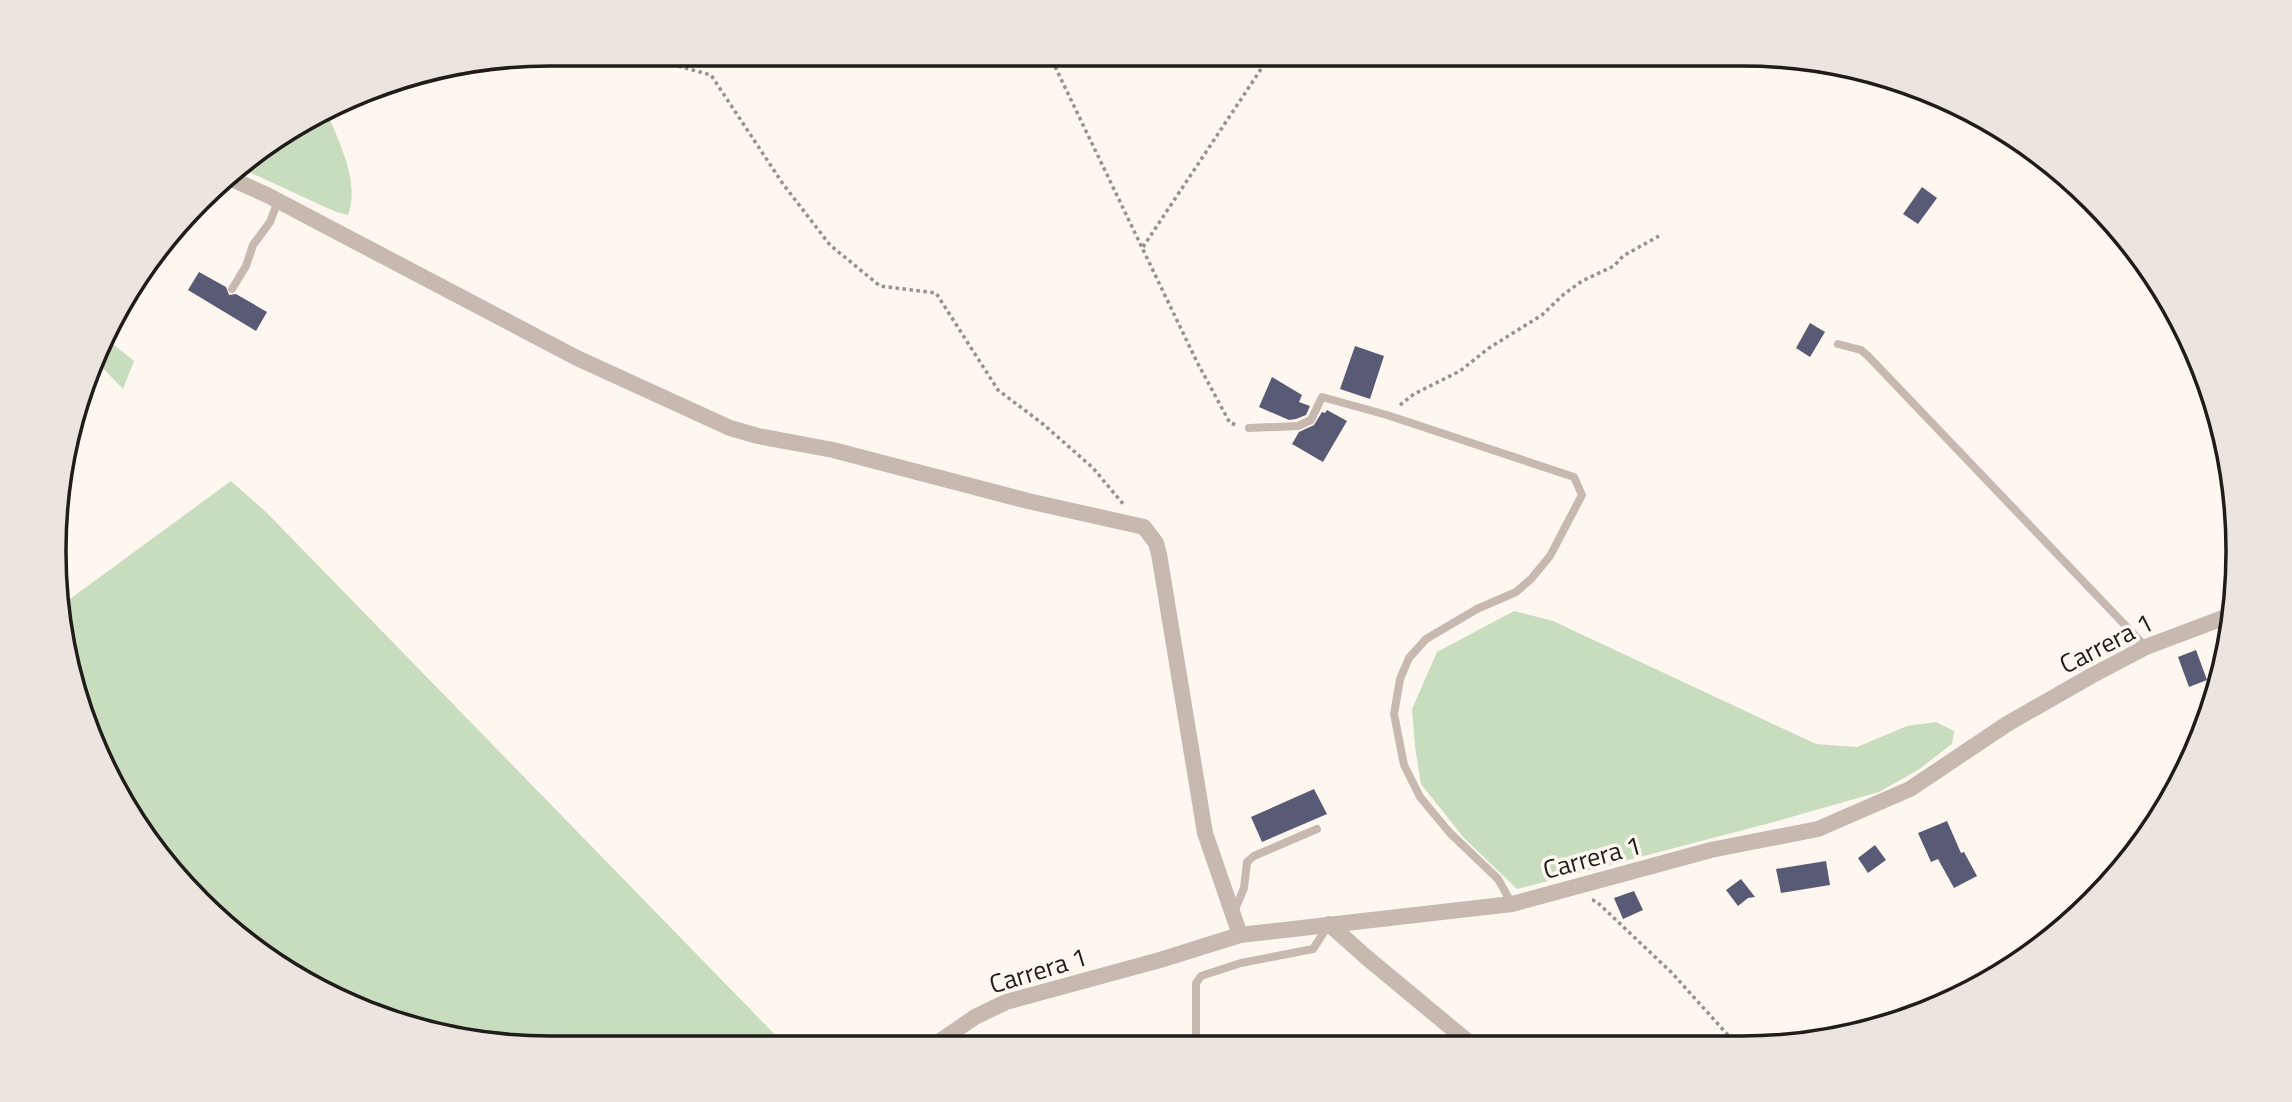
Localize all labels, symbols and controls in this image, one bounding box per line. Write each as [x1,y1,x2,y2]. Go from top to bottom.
street label: Carrera 1 [2052,603,2160,683]
street label: Carrera 1 [1538,825,1646,889]
street label: Carrera 1 [984,937,1092,1003]

